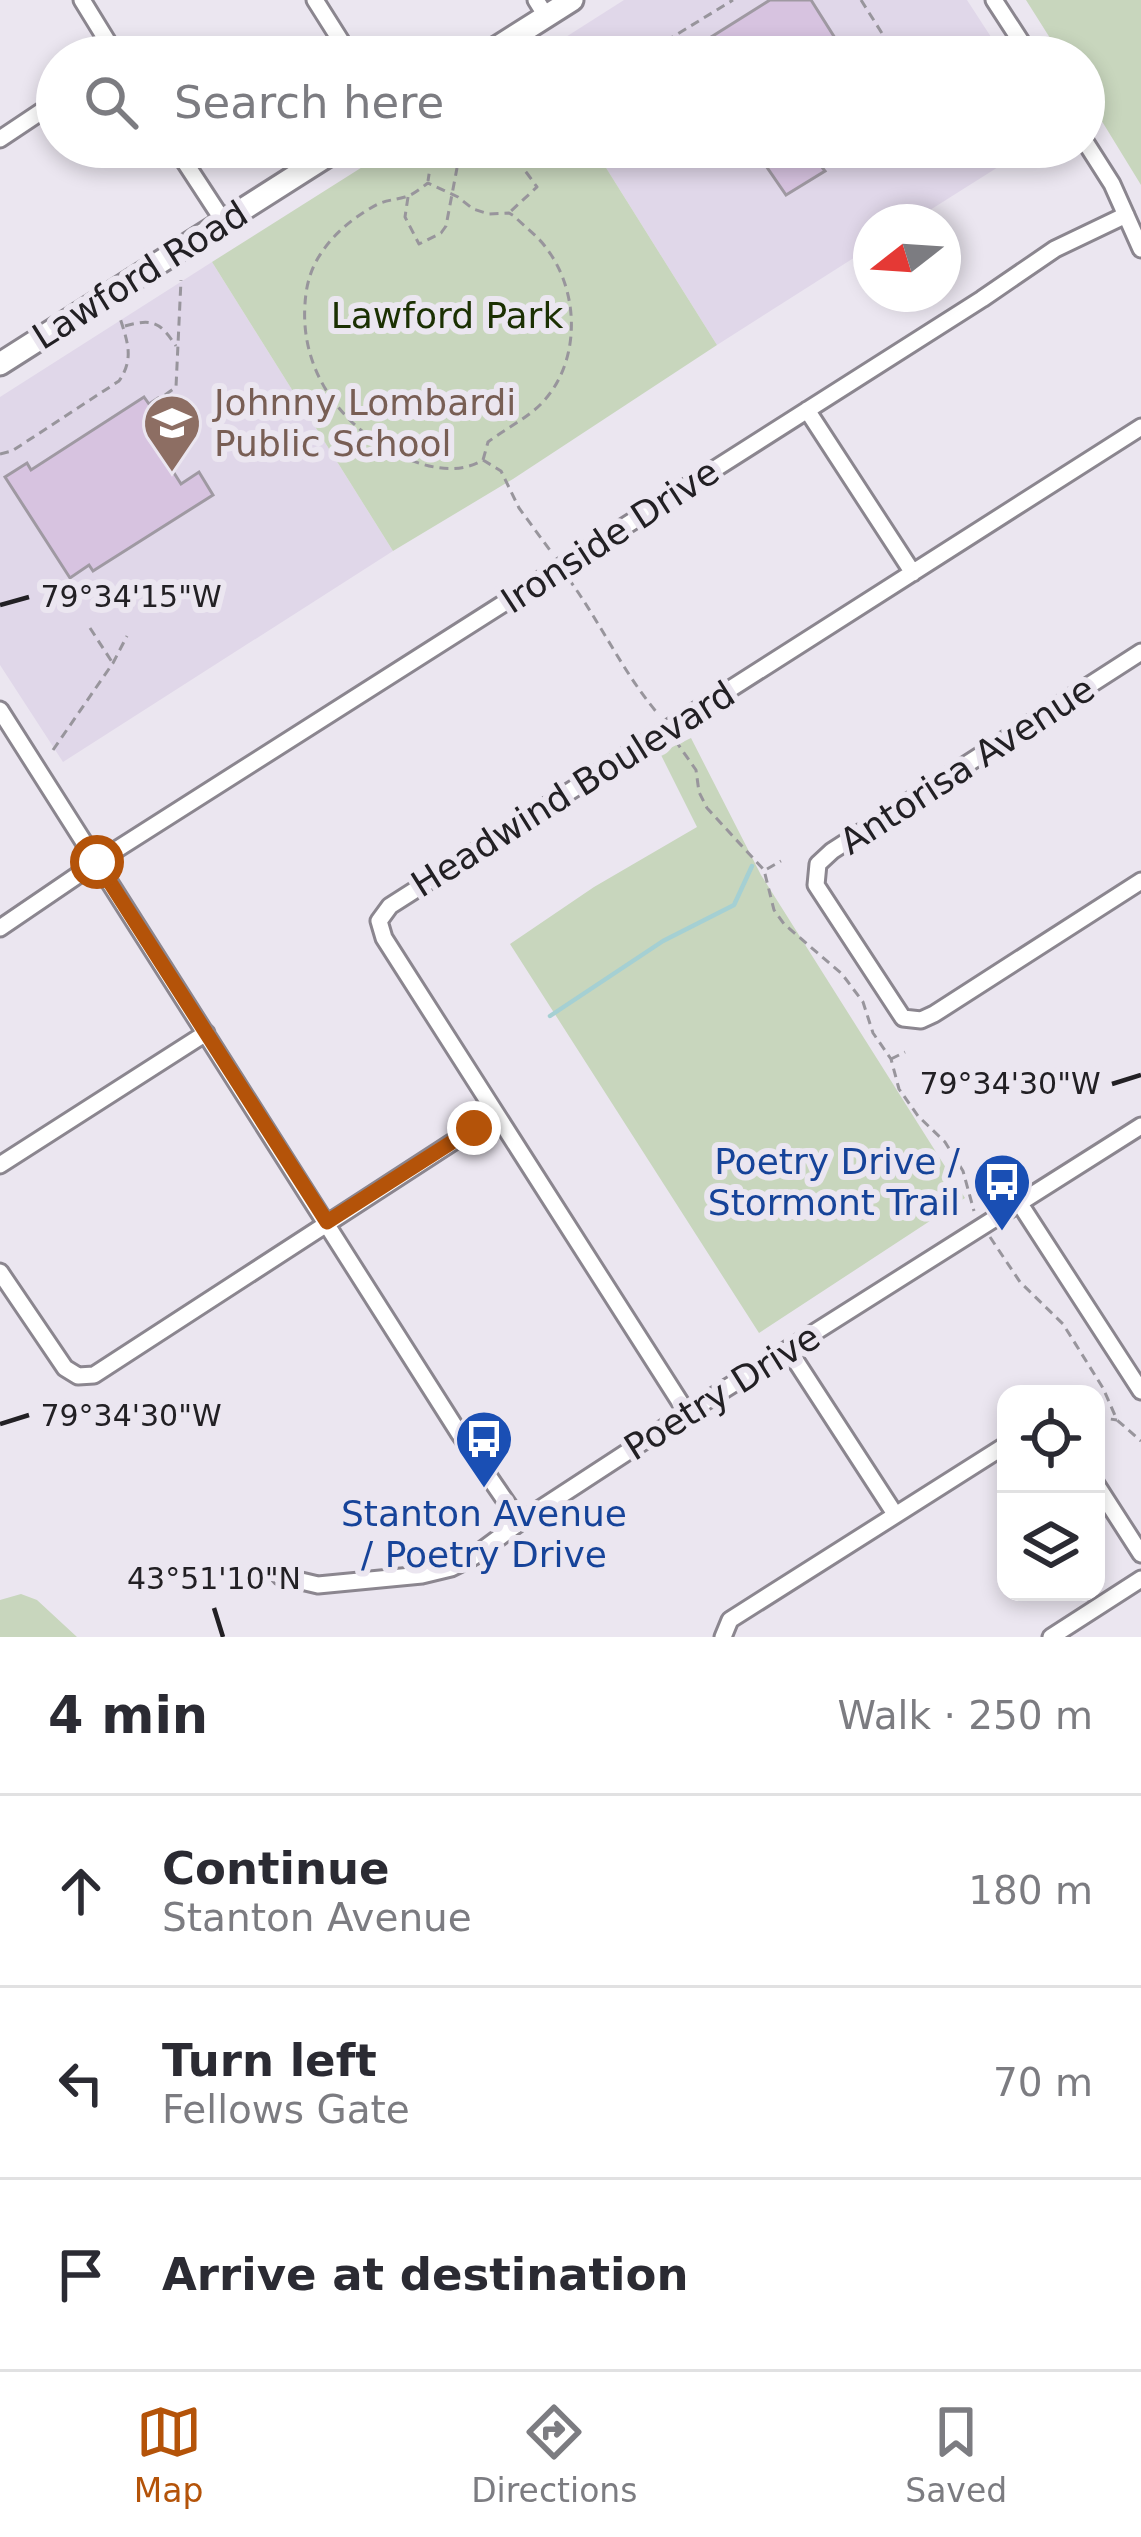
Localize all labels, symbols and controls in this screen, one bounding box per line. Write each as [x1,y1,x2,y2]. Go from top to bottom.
search box [36,36,1105,168]
icon: search [78,69,144,135]
text: Search here [174,76,444,129]
street label: Lawford Road [25,193,255,357]
north arrow [853,204,961,312]
park label: Lawford Park [331,295,563,336]
place label: Johnny Lombardi Public School [212,382,516,464]
school or university icon: Johnny Lombardi Public School [141,392,203,474]
street label: Ironside Drive [494,451,726,621]
text: 79°34'15"W [40,579,222,614]
street label: Antorisa Avenue [832,668,1102,862]
street label: Headwind Boulevard [404,673,742,905]
route start [70,835,124,889]
text: 79°34'30"W [919,1066,1101,1101]
route end [447,1101,501,1155]
place label: Poetry Drive / Stormont Trail [708,1141,961,1223]
bus stop icon: Poetry Drive / Stormont Trail [971,1151,1033,1233]
street label: Poetry Drive [617,1316,827,1468]
map controls [997,1385,1105,1601]
button: locate [997,1385,1105,1493]
text: 79°34'30"W [40,1398,222,1433]
bus stop icon: Stanton Avenue / Poetry Drive [453,1408,515,1490]
place label: Stanton Avenue / Poetry Drive [341,1493,627,1575]
button: layers [997,1493,1105,1601]
text: 43°51'10"N [127,1561,301,1596]
text: 4 min [48,1686,208,1745]
text: Walk · 250 m [838,1693,1093,1738]
text: Continue [162,1842,390,1895]
icon: ahead [48,1858,114,1924]
text: 180 m [968,1868,1093,1913]
text: Stanton Avenue [162,1895,472,1940]
text: Turn left [162,2034,377,2087]
icon: left [48,2050,114,2116]
text: 70 m [993,2060,1093,2105]
text: Fellows Gate [162,2087,410,2132]
icon: arrive [48,2242,114,2308]
text: Arrive at destination [162,2248,688,2301]
tab: Map [134,2399,204,2510]
tab: Directions [471,2399,637,2510]
tab: Saved [905,2399,1007,2510]

